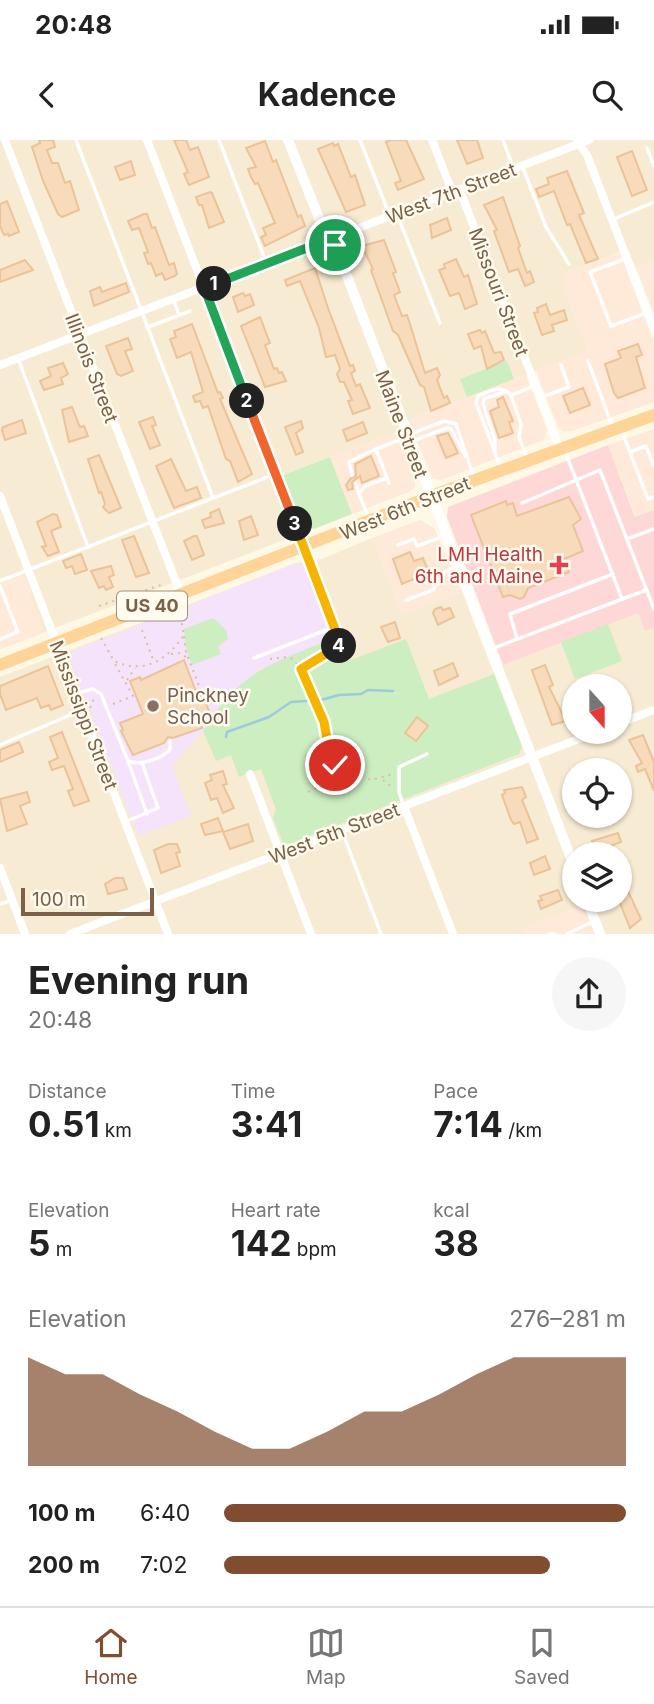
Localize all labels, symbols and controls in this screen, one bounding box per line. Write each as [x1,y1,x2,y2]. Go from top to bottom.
text: 20:48 [35,9,112,40]
text: Kadence [258,75,396,114]
icon: back [28,76,66,114]
icon: search [588,76,626,114]
street label: West 7th Street [383,158,520,229]
pin [305,215,365,275]
street label: Missouri Street [464,225,534,360]
icon: arrive [316,226,354,264]
pin: 1 [196,267,232,302]
text: 1 [209,272,218,295]
street label: Illinois Street [60,310,123,426]
street label: Maine Street [370,367,433,481]
pin: 2 [230,384,264,418]
text: 2 [241,389,252,412]
street label: West 6th Street [337,472,474,545]
pin: 3 [278,506,312,542]
text: 3 [288,512,301,535]
place label: LMH Health 6th and Maine [415,543,543,588]
marker: LMH Health 6th and Maine [549,555,569,575]
road number: US 40 [117,592,187,620]
pin: 4 [322,629,356,664]
text: 4 [332,634,345,657]
street label: Mississippi Street [44,637,123,793]
north arrow [562,674,632,744]
map controls [562,674,632,912]
place label: Pinckney School [167,684,249,729]
marker: Pinckney School [145,698,161,714]
pin [305,735,365,795]
icon: check [316,746,354,784]
button: locate [562,758,632,828]
street label: West 5th Street [265,798,403,869]
button: layers [562,842,632,912]
scale bar [21,885,154,917]
text: 100 m [32,888,86,911]
text: Evening run [28,957,249,1003]
button: share [552,957,626,1031]
text: 20:48 [28,1006,92,1034]
text: Distance [28,1080,106,1103]
text: Time [231,1080,275,1103]
text: Pace [433,1080,478,1103]
text: 0.51 [28,1103,100,1145]
text: 3:41 [231,1103,302,1145]
text: 7:14 [433,1103,503,1145]
text: km [100,1119,132,1142]
text: /km [503,1119,542,1142]
text: Elevation [28,1199,109,1222]
text: Heart rate [231,1199,321,1222]
text: kcal [433,1199,470,1222]
text: 5 [28,1222,50,1264]
text: 142 [231,1222,291,1264]
text: 38 [433,1222,479,1264]
text: m [50,1238,72,1261]
text: bpm [291,1238,337,1261]
text: Elevation [28,1305,127,1333]
text: 276–281 m [509,1305,626,1333]
text: 100 m [28,1499,95,1527]
text: 6:40 [140,1499,190,1527]
text: 200 m [28,1551,100,1579]
text: 7:02 [140,1551,187,1579]
tab: Home [84,1624,138,1689]
tab: Map [306,1624,346,1689]
tab: Saved [514,1624,570,1689]

